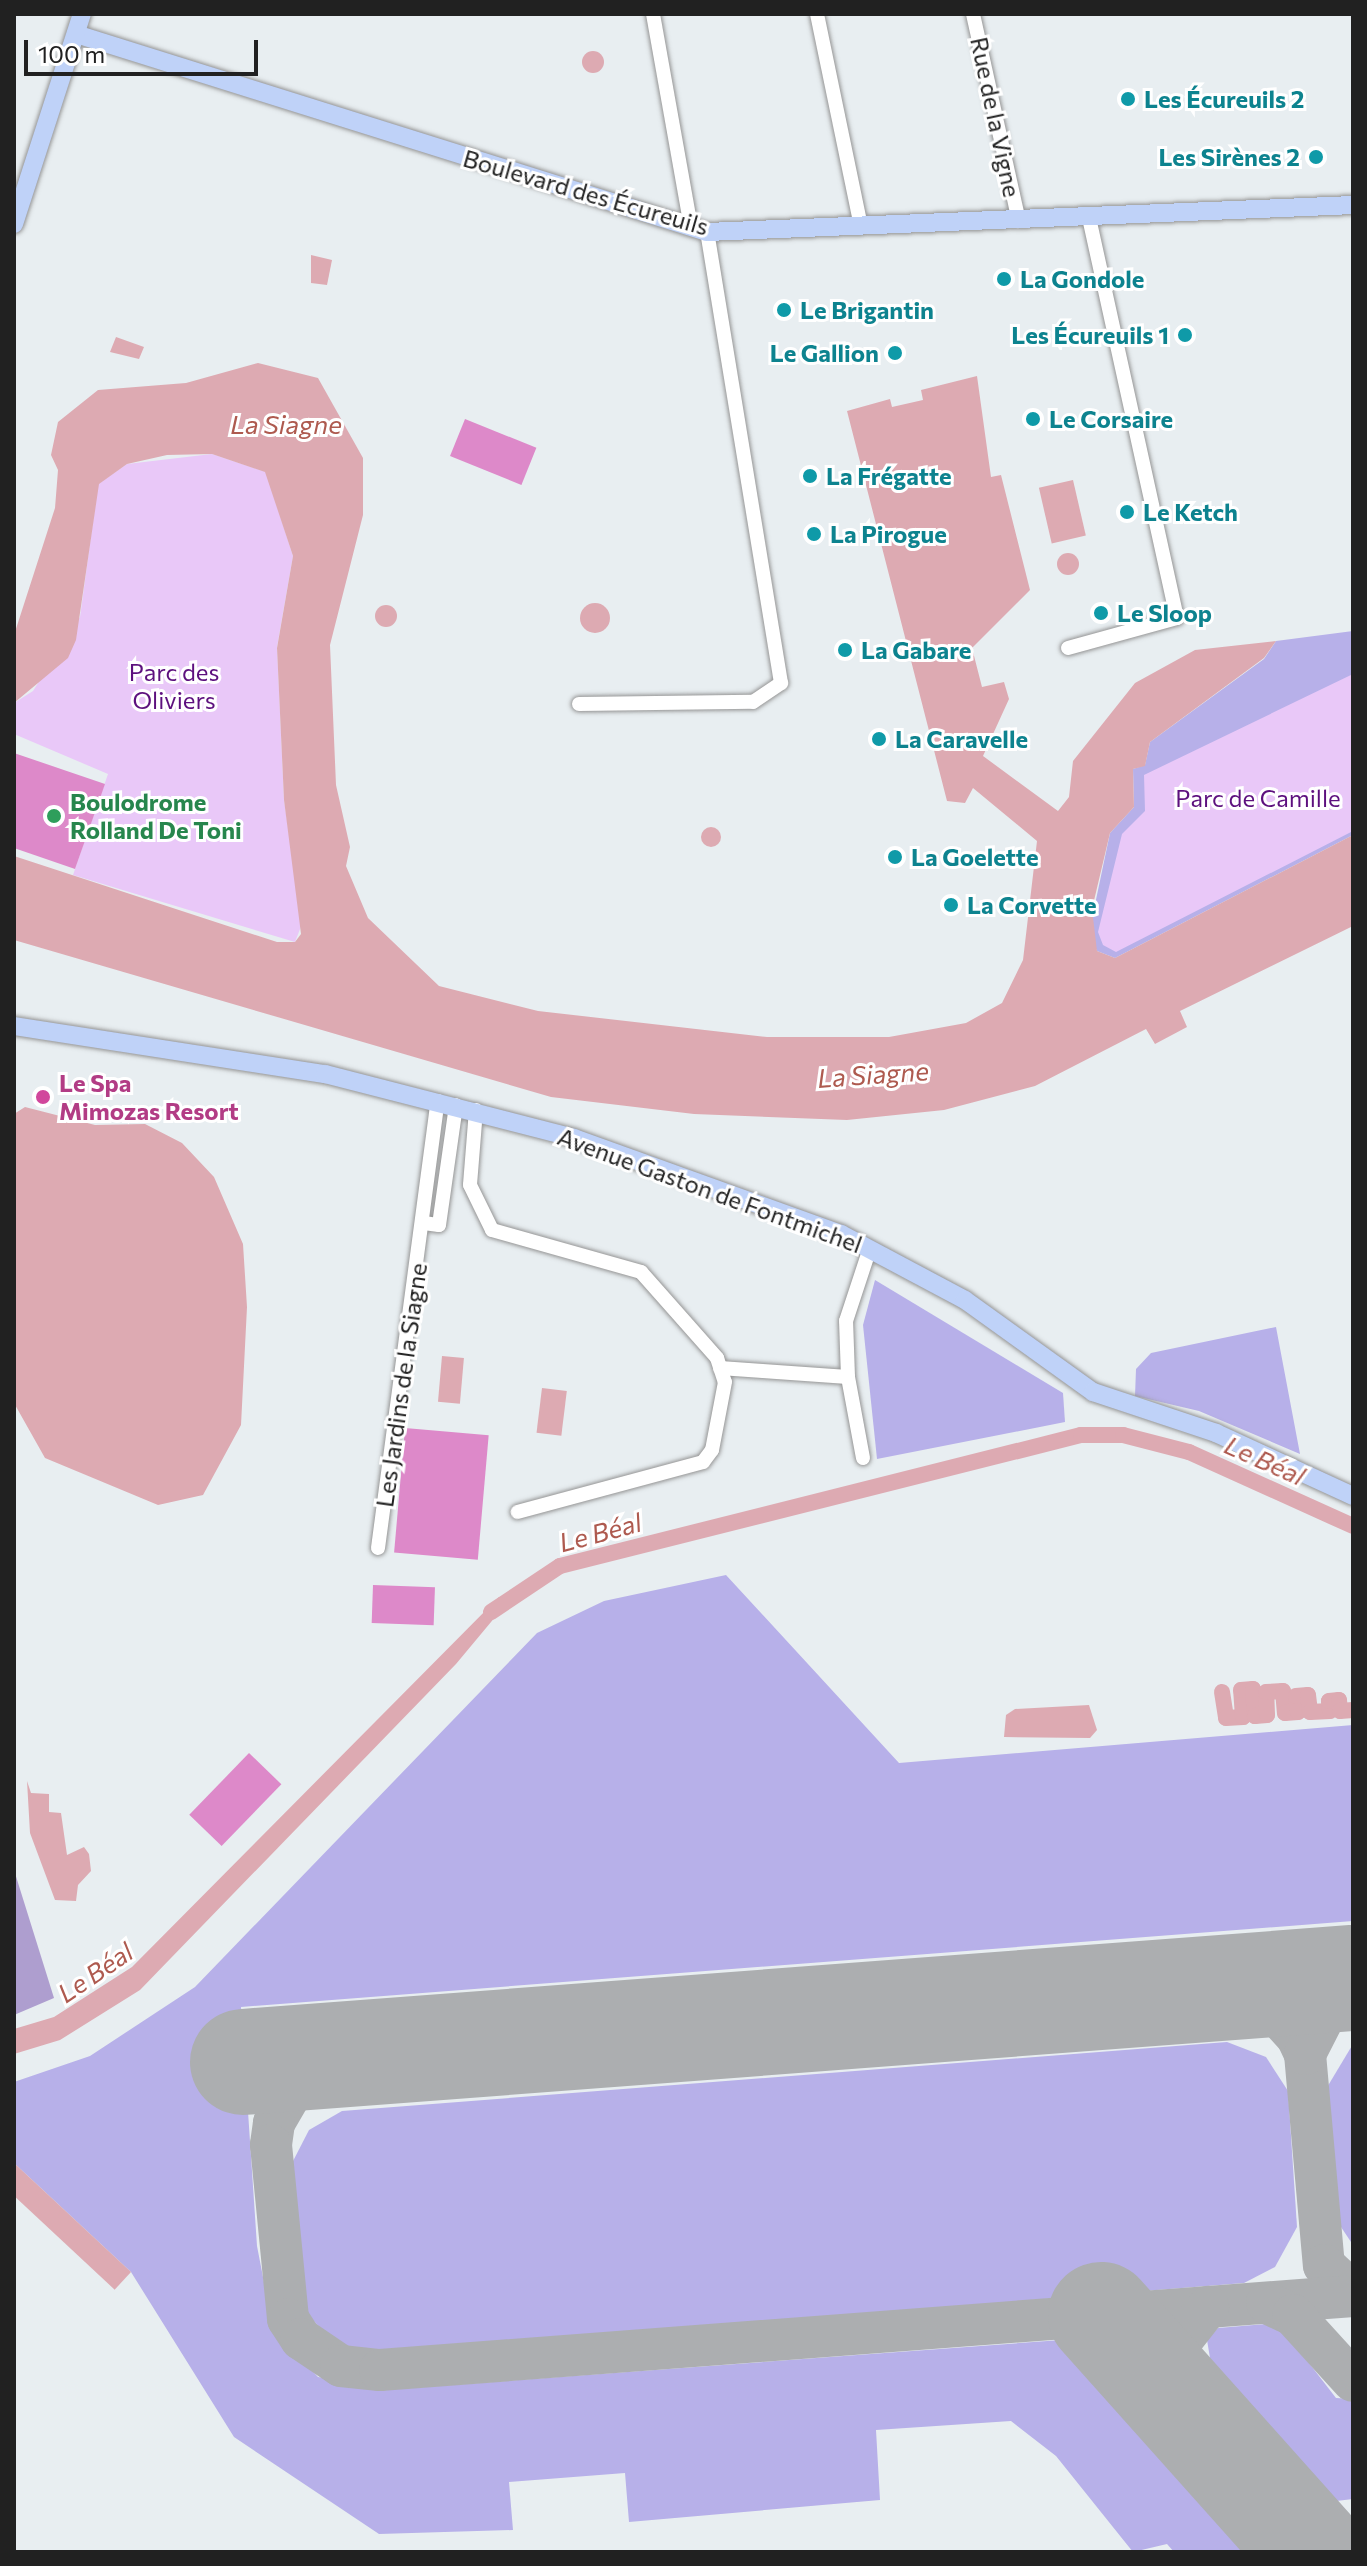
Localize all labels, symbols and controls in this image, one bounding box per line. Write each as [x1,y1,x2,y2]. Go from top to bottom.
scale bar [28,24,262,74]
street label: Rue de la Vigne [965,34,1027,200]
text: 100 m [38,39,105,68]
place label: Les Écureuils 2 [1144,85,1305,113]
marker: Les Écureuils 2 [1119,90,1137,108]
street label: Boulevard des Écureuils [460,143,712,241]
place label: Les Sirènes 2 [1158,143,1300,171]
marker: Les Sirènes 2 [1307,148,1325,166]
place label: La Gondole [1020,265,1144,293]
marker: La Gondole [995,270,1013,288]
place label: Le Brigantin [800,296,934,324]
marker: Le Brigantin [775,301,793,319]
place label: Les Écureuils 1 [1011,321,1169,349]
marker: Les Écureuils 1 [1176,326,1194,344]
place label: Le Gallion [770,339,879,367]
marker: Le Gallion [886,344,904,362]
place label: Le Corsaire [1049,405,1173,433]
water label: La Siagne [230,408,342,440]
marker: Le Corsaire [1024,410,1042,428]
place label: La Frégatte [826,462,952,490]
marker: La Frégatte [801,467,819,485]
place label: Le Ketch [1143,498,1238,526]
marker: Le Ketch [1118,503,1136,521]
place label: La Pirogue [830,520,947,548]
marker: La Pirogue [805,525,823,543]
place label: Le Sloop [1117,599,1212,627]
marker: Le Sloop [1092,604,1110,622]
place label: La Gabare [861,636,971,664]
marker: La Gabare [836,641,854,659]
park label: Parc des Oliviers [129,658,219,714]
place label: La Caravelle [895,725,1028,753]
marker: La Caravelle [870,730,888,748]
park label: Parc de Camille [1175,784,1341,812]
place label: Boulodrome Rolland De Toni [70,788,242,844]
marker: Boulodrome Rolland De Toni [45,807,63,825]
place label: La Goelette [911,843,1039,871]
marker: La Goelette [886,848,904,866]
place label: La Corvette [967,891,1097,919]
marker: La Corvette [942,896,960,914]
water label: La Siagne [816,1055,930,1093]
place label: Le Spa Mimozas Resort [59,1069,239,1125]
marker: Le Spa Mimozas Resort [34,1088,52,1106]
street label: Avenue Gaston de Fontmichel [554,1121,866,1259]
street label: Les Jardins de la Siagne [370,1261,432,1509]
water label: Le Béal [1220,1429,1310,1491]
water label: Le Béal [555,1506,645,1558]
water label: Le Béal [51,1935,139,2009]

